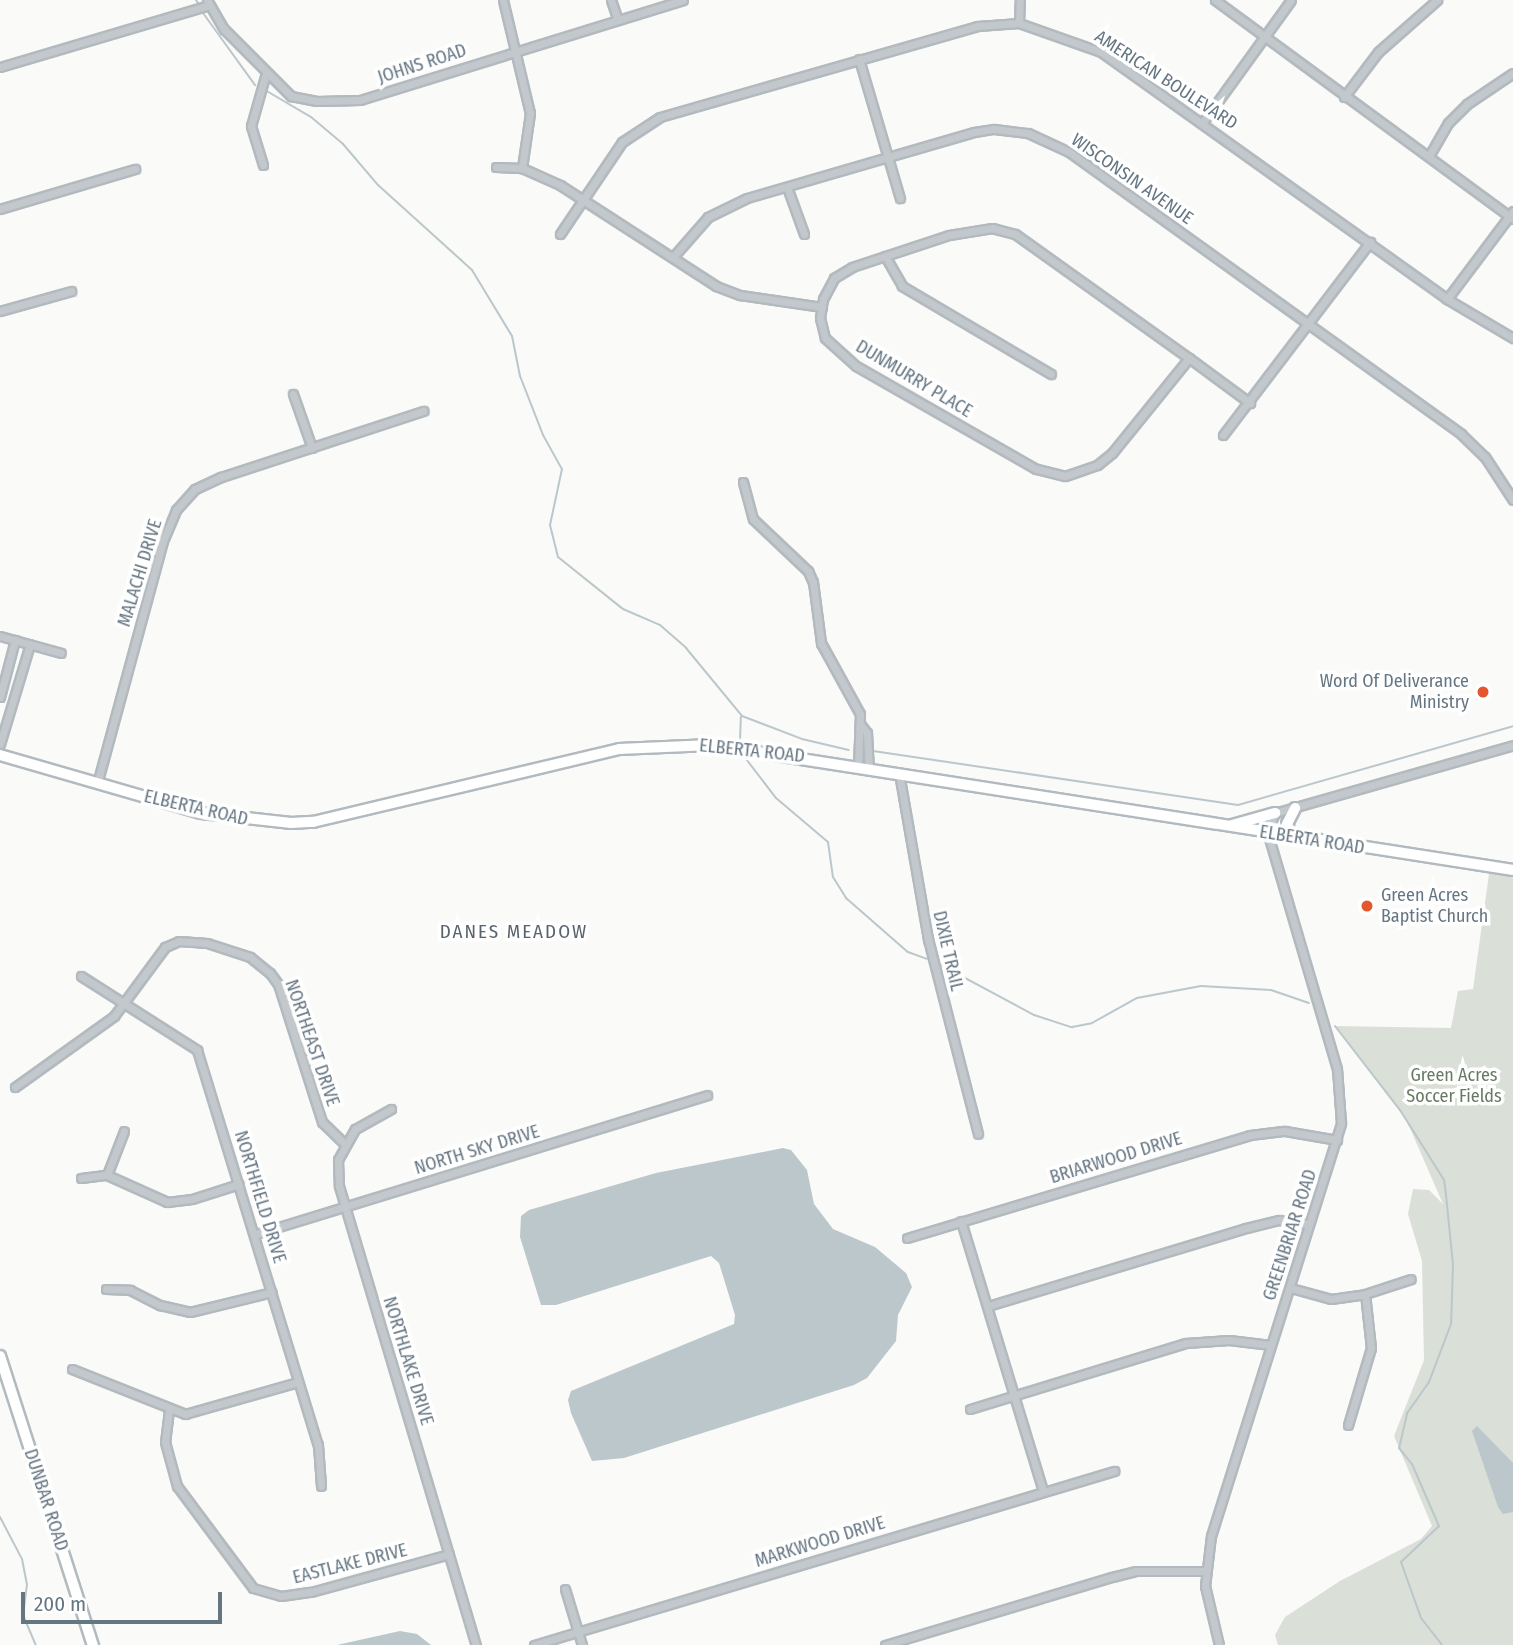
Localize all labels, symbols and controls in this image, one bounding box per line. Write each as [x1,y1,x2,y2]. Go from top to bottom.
street label: AMERICAN BOULEVARD [1091,26,1241,134]
street label: JOHNS ROAD [375,40,469,88]
street label: WISCONSIN AVENUE [1067,129,1197,229]
street label: DUNMURRY PLACE [852,336,976,422]
street label: MALACHI DRIVE [113,517,167,629]
place label: Word Of Deliverance Ministry [1320,671,1469,714]
marker: Word Of Deliverance Ministry [1475,684,1491,700]
street label: ELBERTA ROAD [698,735,806,767]
street label: ELBERTA ROAD [142,786,250,830]
street label: ELBERTA ROAD [1258,821,1366,859]
place label: Green Acres Baptist Church [1381,885,1488,928]
marker: Green Acres Baptist Church [1359,898,1375,914]
street label: DIXIE TRAIL [928,909,968,993]
district label: DANES MEADOW [441,921,587,943]
street label: NORTHEAST DRIVE [280,977,344,1109]
park label: Green Acres Soccer Fields [1406,1065,1502,1108]
street label: NORTH SKY DRIVE [412,1121,542,1179]
street label: NORTHFIELD DRIVE [230,1128,290,1266]
street label: BRIARWOOD DRIVE [1047,1128,1185,1188]
street label: GREENBRIAR ROAD [1259,1167,1321,1303]
street label: NORTHLAKE DRIVE [378,1294,438,1428]
street label: DUNBAR ROAD [19,1446,73,1554]
street label: MARKWOOD DRIVE [752,1512,888,1572]
street label: EASTLAKE DRIVE [291,1539,409,1589]
scale bar [24,1578,226,1622]
text: 200 m [34,1591,86,1617]

